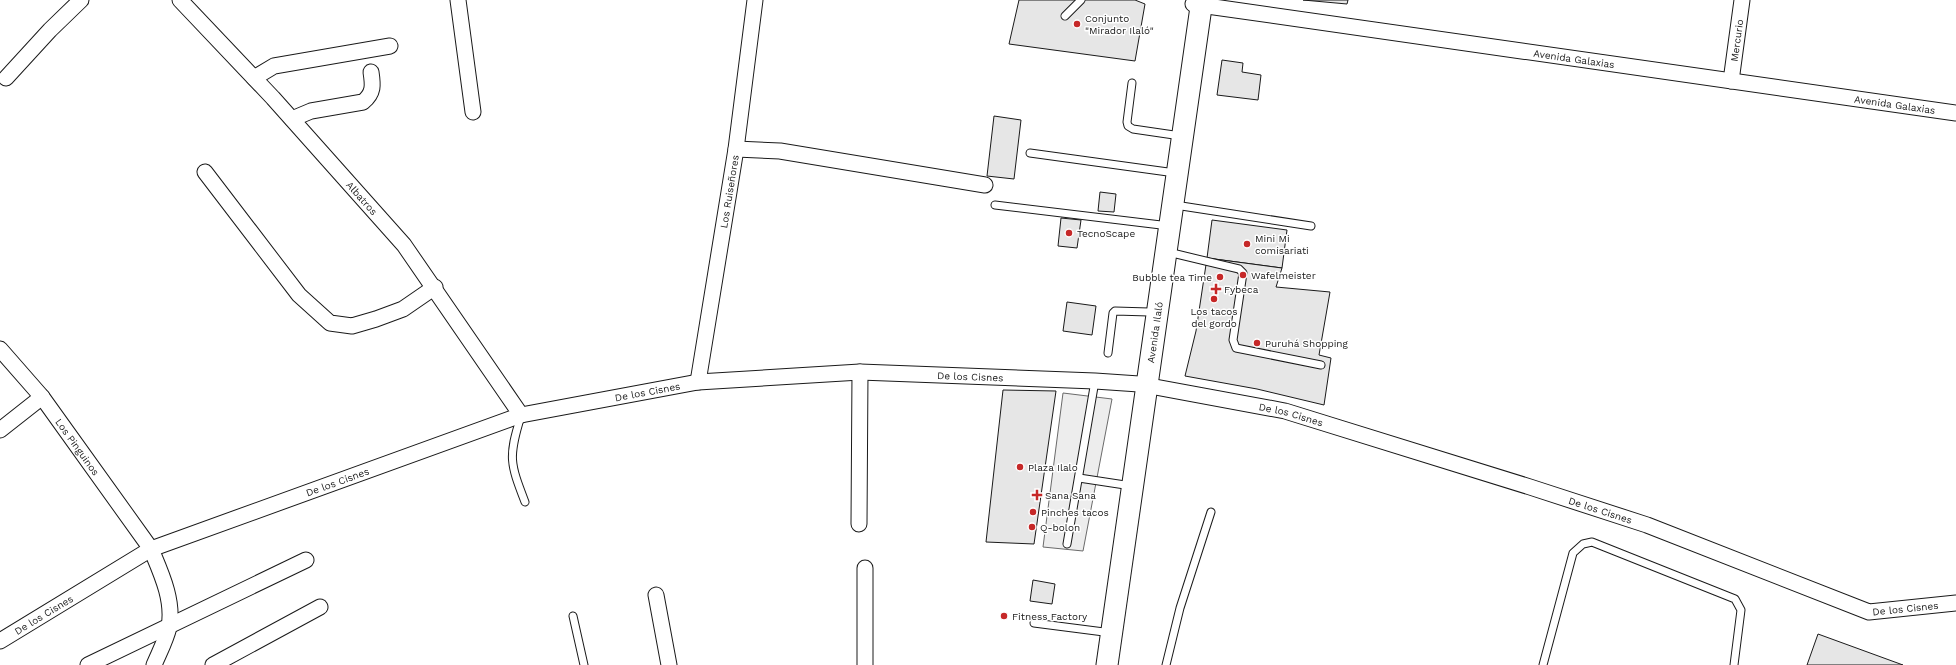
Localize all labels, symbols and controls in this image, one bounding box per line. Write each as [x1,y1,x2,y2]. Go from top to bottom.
place label: Conjunto "Mirador Ilaló" [1085,13,1154,36]
street label: Mercurio [1728,18,1745,62]
marker: Conjunto "Mirador Ilaló" [1072,19,1082,29]
street label: Avenida Galaxias [1533,47,1615,70]
street label: Avenida Galaxias [1854,93,1936,116]
street label: Los Ruiseñores [718,154,740,229]
street label: Albatros [344,179,380,217]
marker: TecnoScape [1064,228,1074,238]
place label: TecnoScape [1077,228,1135,239]
place label: Mini Mi comisariati [1255,233,1309,256]
marker: Mini Mi comisariati [1242,239,1252,249]
marker: Wafelmeister [1238,270,1248,280]
place label: Wafelmeister [1251,270,1316,281]
place label: Bubble tea Time [1132,272,1212,283]
marker: Bubble tea Time [1215,272,1225,282]
marker: Fybeca [1211,284,1221,294]
place label: Fybeca [1224,284,1259,295]
marker: Los tacos del gordo [1209,294,1219,304]
street label: Avenida Ilaló [1145,301,1164,364]
place label: Los tacos del gordo [1190,306,1238,329]
marker: Puruhá Shopping [1252,338,1262,348]
place label: Puruhá Shopping [1265,338,1349,349]
street label: De los Cisnes [937,369,1004,383]
street label: De los Cisnes [614,380,681,403]
street label: De los Cisnes [1258,401,1325,428]
street label: Los Pinguinos [54,416,102,477]
marker: Plaza Ilalo [1015,462,1025,472]
place label: Plaza Ilalo [1028,462,1078,473]
street label: De los Cisnes [304,465,370,498]
marker: Sana Sana [1032,490,1042,500]
place label: Sana Sana [1045,490,1096,501]
street label: De los Cisnes [1567,494,1634,525]
marker: Pinches tacos [1028,507,1038,517]
place label: Pinches tacos [1041,507,1109,518]
marker: Q-bolon [1027,522,1037,532]
place label: Q-bolon [1040,522,1080,533]
street label: De los Cisnes [12,593,75,636]
street label: De los Cisnes [1872,599,1939,617]
marker: Fitness Factory [999,611,1009,621]
place label: Fitness Factory [1012,611,1088,622]

